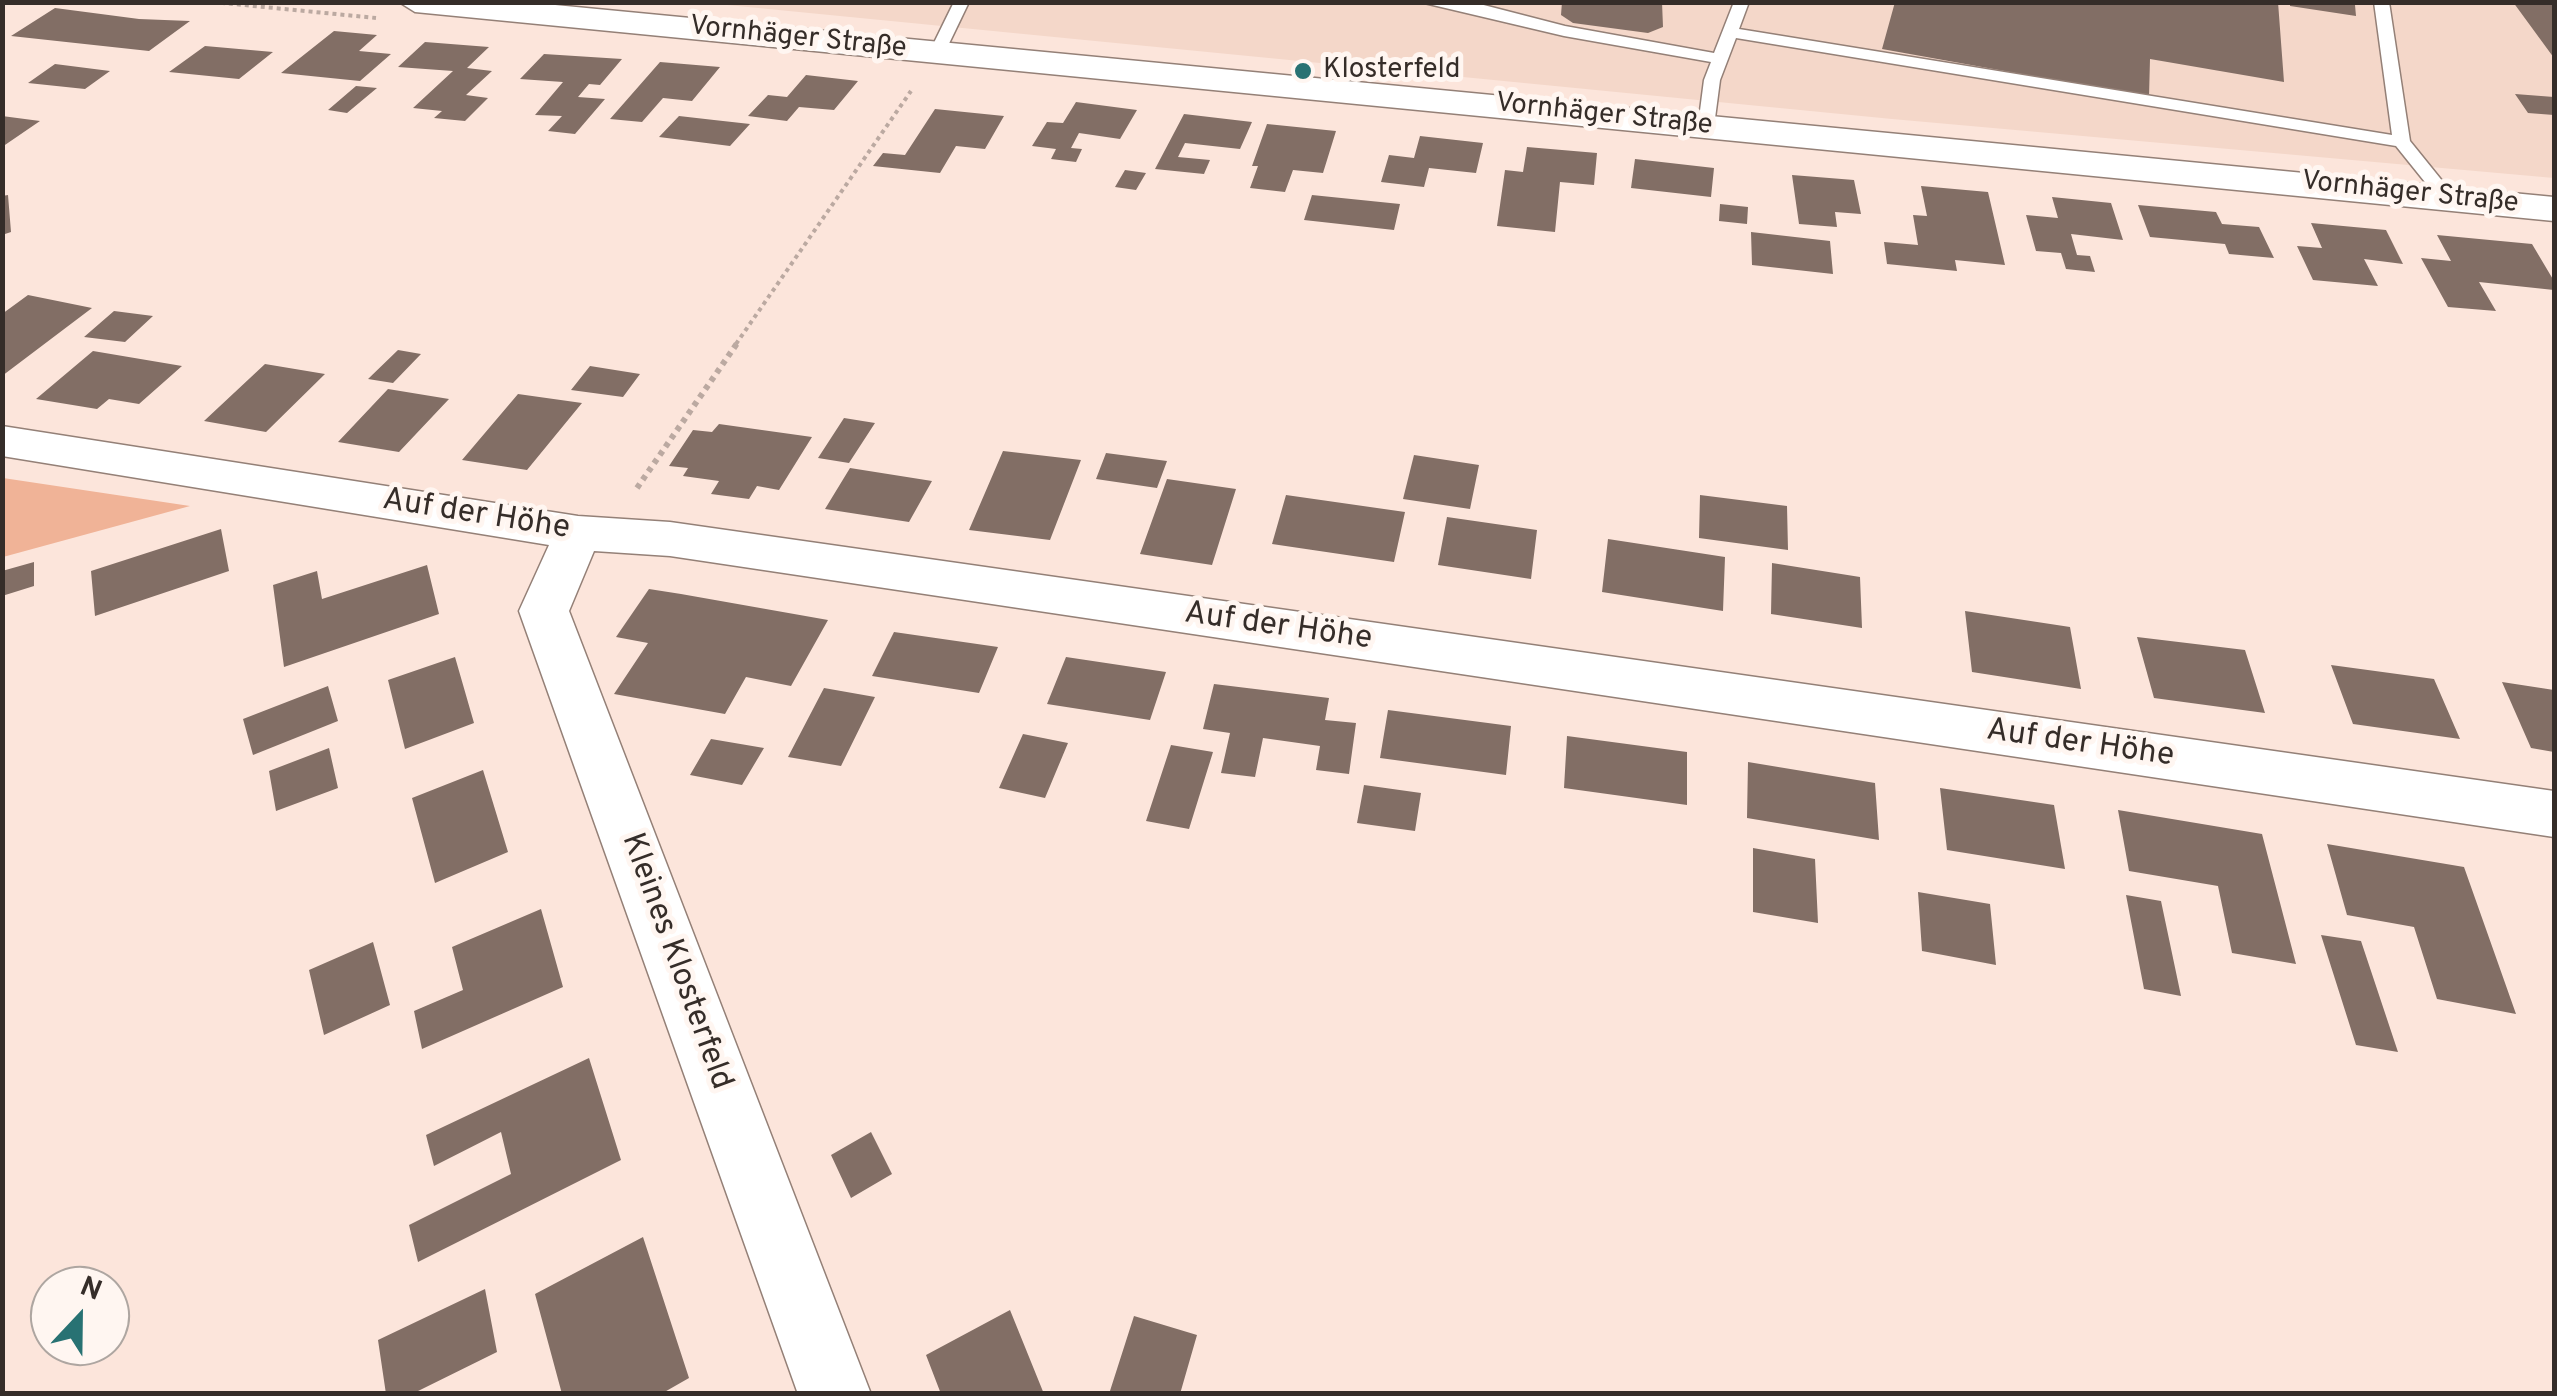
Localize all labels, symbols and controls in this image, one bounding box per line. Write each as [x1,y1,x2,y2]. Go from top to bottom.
street label: Vornhäger Straße [688,11,908,67]
place label: Klosterfeld [1323,54,1461,88]
marker: Klosterfeld [1292,60,1314,82]
street label: Vornhäger Straße [1494,88,1714,144]
street label: Vornhäger Straße [2300,166,2520,222]
street label: Auf der Höhe [380,482,572,550]
street label: Auf der Höhe [1182,596,1374,660]
street label: Auf der Höhe [1984,713,2176,777]
street label: Kleines Klosterfeld [611,829,739,1095]
north arrow [30,1266,130,1366]
text: N [74,1270,107,1310]

